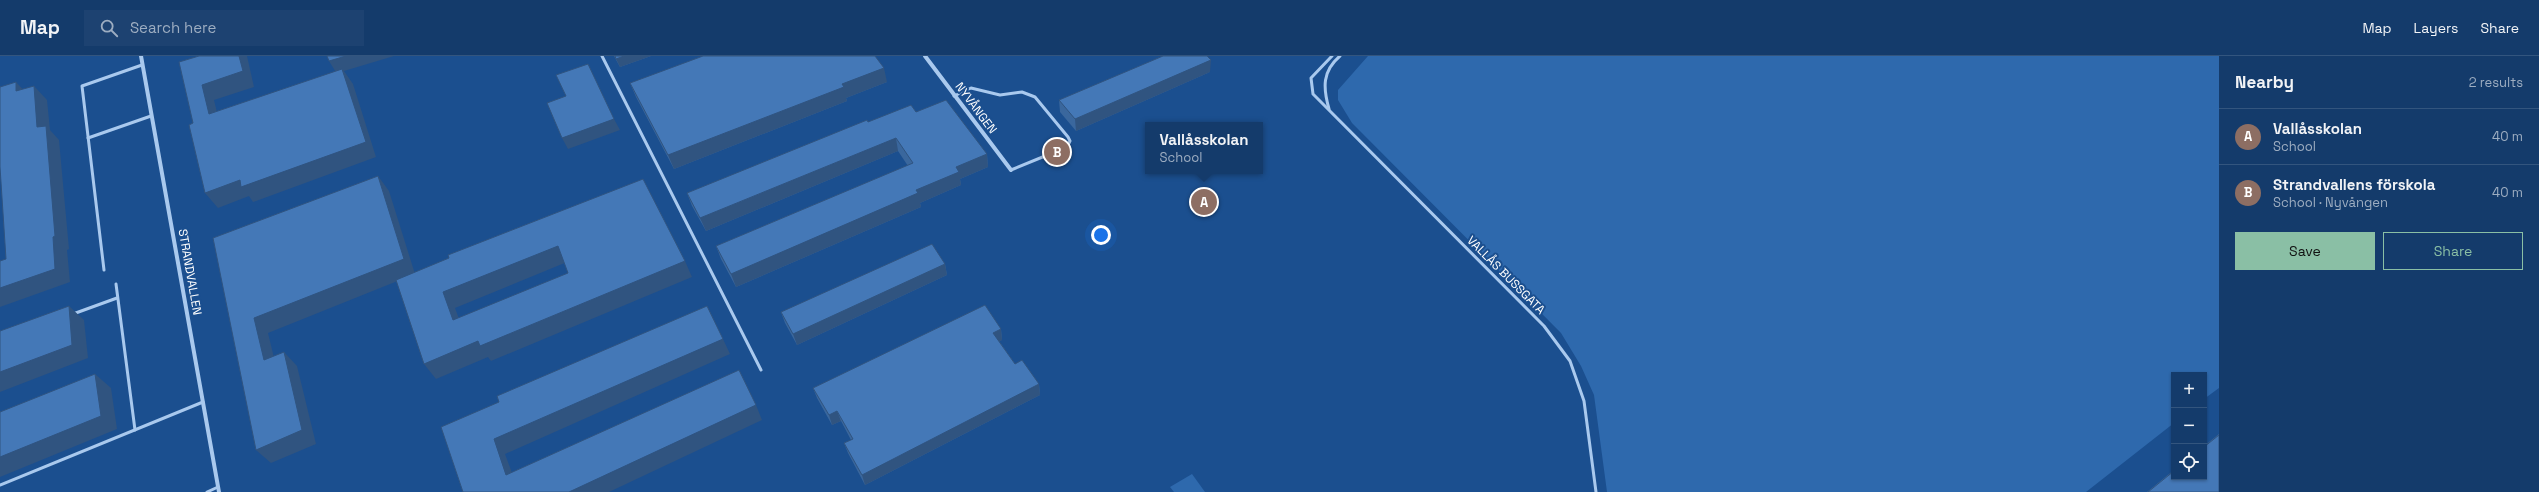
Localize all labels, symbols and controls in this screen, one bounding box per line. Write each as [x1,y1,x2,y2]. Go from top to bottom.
search box [84,10,364,46]
text: Map [20,15,60,40]
icon: search [98,17,120,39]
text: Search here [130,18,216,37]
text: Map [2362,19,2392,37]
text: Layers [2414,19,2458,37]
text: Share [2480,19,2519,37]
text: Nearby [2235,71,2294,93]
text: 2 results [2469,74,2523,91]
street label: NYVÅNGEN [951,79,1001,137]
text: Vallåsskolan [2273,119,2362,138]
popup [1145,122,1263,174]
text: A [2244,128,2252,145]
text: 40 m [2492,128,2523,145]
text: Vallåsskolan [1160,130,1248,149]
pin: B [1044,137,1070,167]
text: School [2273,138,2316,155]
text: School [1160,149,1203,166]
text: Strandvallens förskola [2273,175,2435,194]
text: B [2244,184,2252,201]
text: 40 m [2492,184,2523,201]
pin: A [1191,187,1217,217]
text: School · Nyvången [2273,194,2388,211]
your location [1091,225,1111,245]
street label: STRANDVALLEN [175,228,205,316]
street label: VALLÅS BUSSGATA [1463,232,1549,318]
button: Save [2235,232,2375,270]
button: Share [2383,232,2523,270]
map controls [2171,372,2207,480]
button: + [2171,372,2207,408]
button: − [2171,408,2207,444]
button: locate [2171,444,2207,480]

